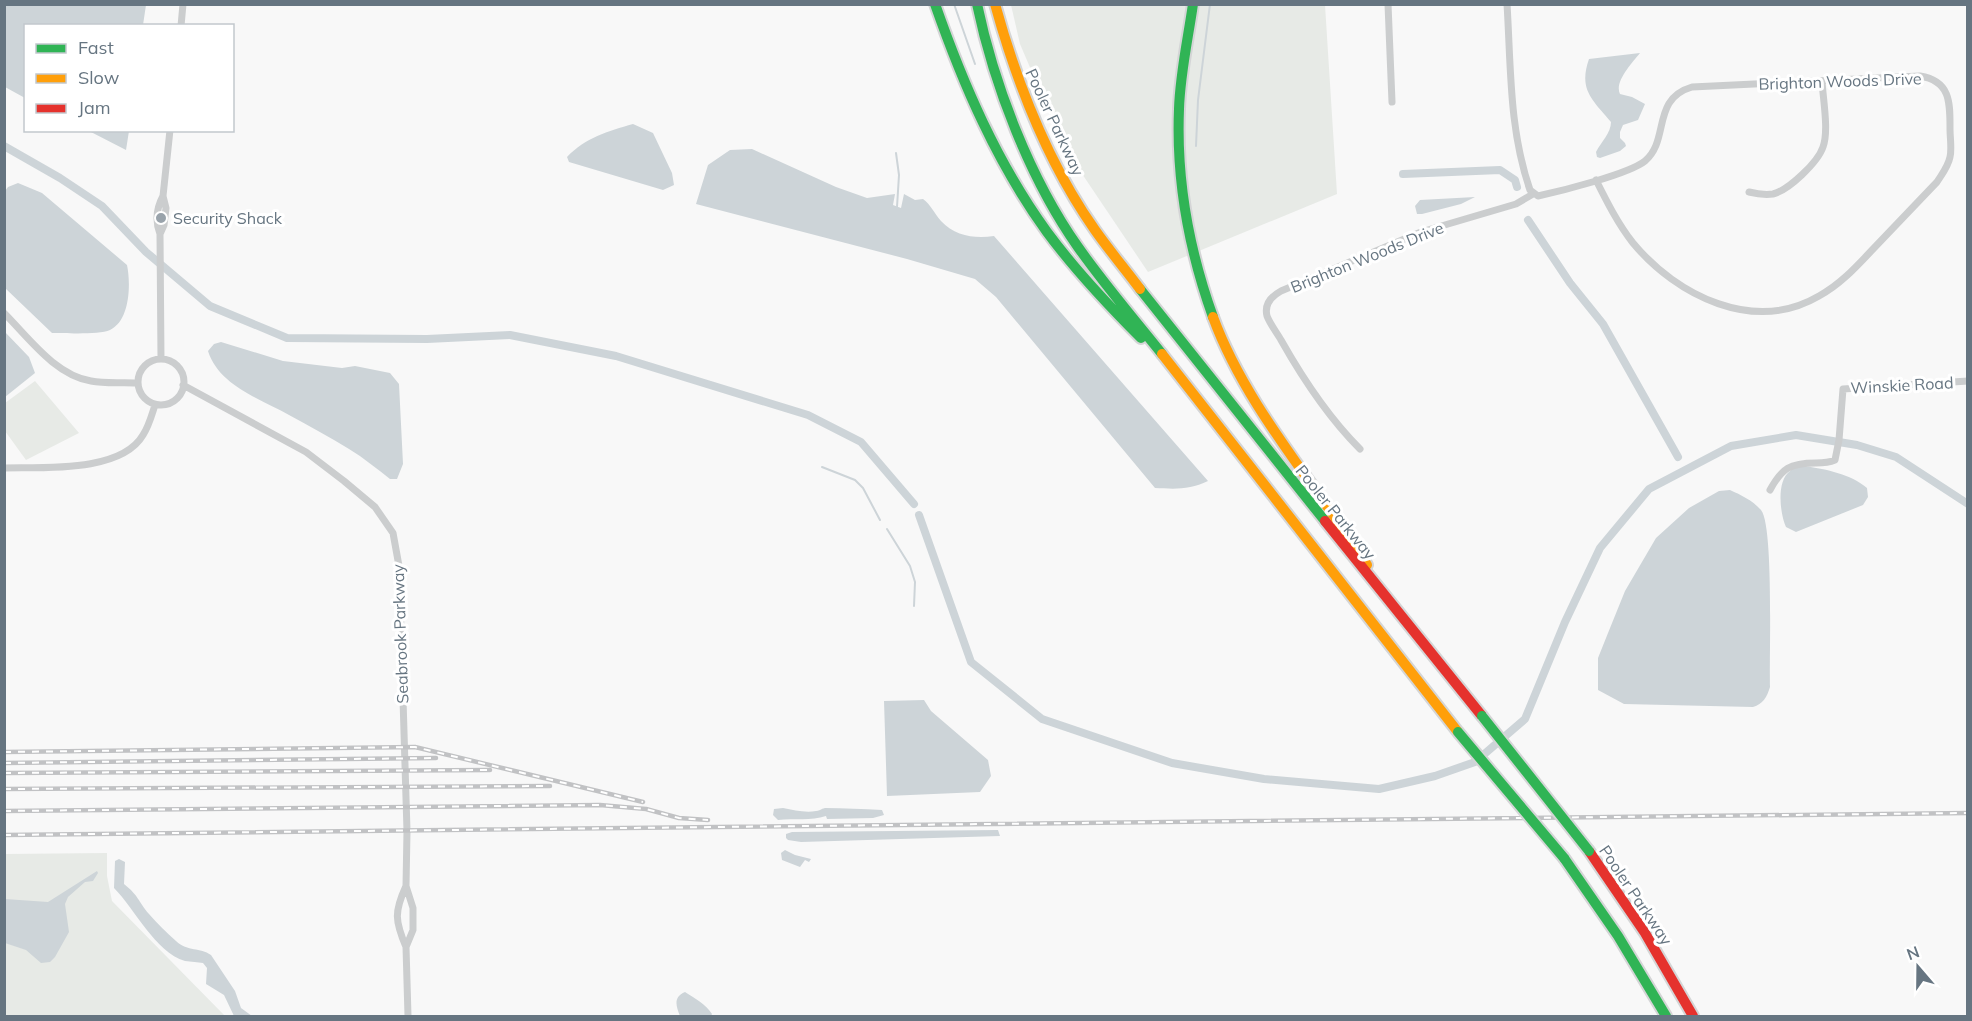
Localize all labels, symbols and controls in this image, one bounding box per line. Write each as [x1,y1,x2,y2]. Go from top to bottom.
legend [24,24,234,132]
text: Fast [78,36,114,59]
street label: Pooler Parkway [1021,65,1089,179]
text: Slow [78,66,120,89]
street label: Brighton Woods Drive [1758,68,1922,94]
text: Jam [78,96,111,119]
place label: Security Shack [173,208,283,228]
marker: Security Shack [154,211,168,225]
street label: Brighton Woods Drive [1288,217,1446,297]
street label: Winskie Road [1850,372,1954,398]
street label: Pooler Parkway [1292,461,1381,564]
street label: Seabrook Parkway [388,563,412,704]
street label: Pooler Parkway [1595,841,1677,949]
north arrow [1888,937,1948,997]
text: N [1904,941,1922,964]

